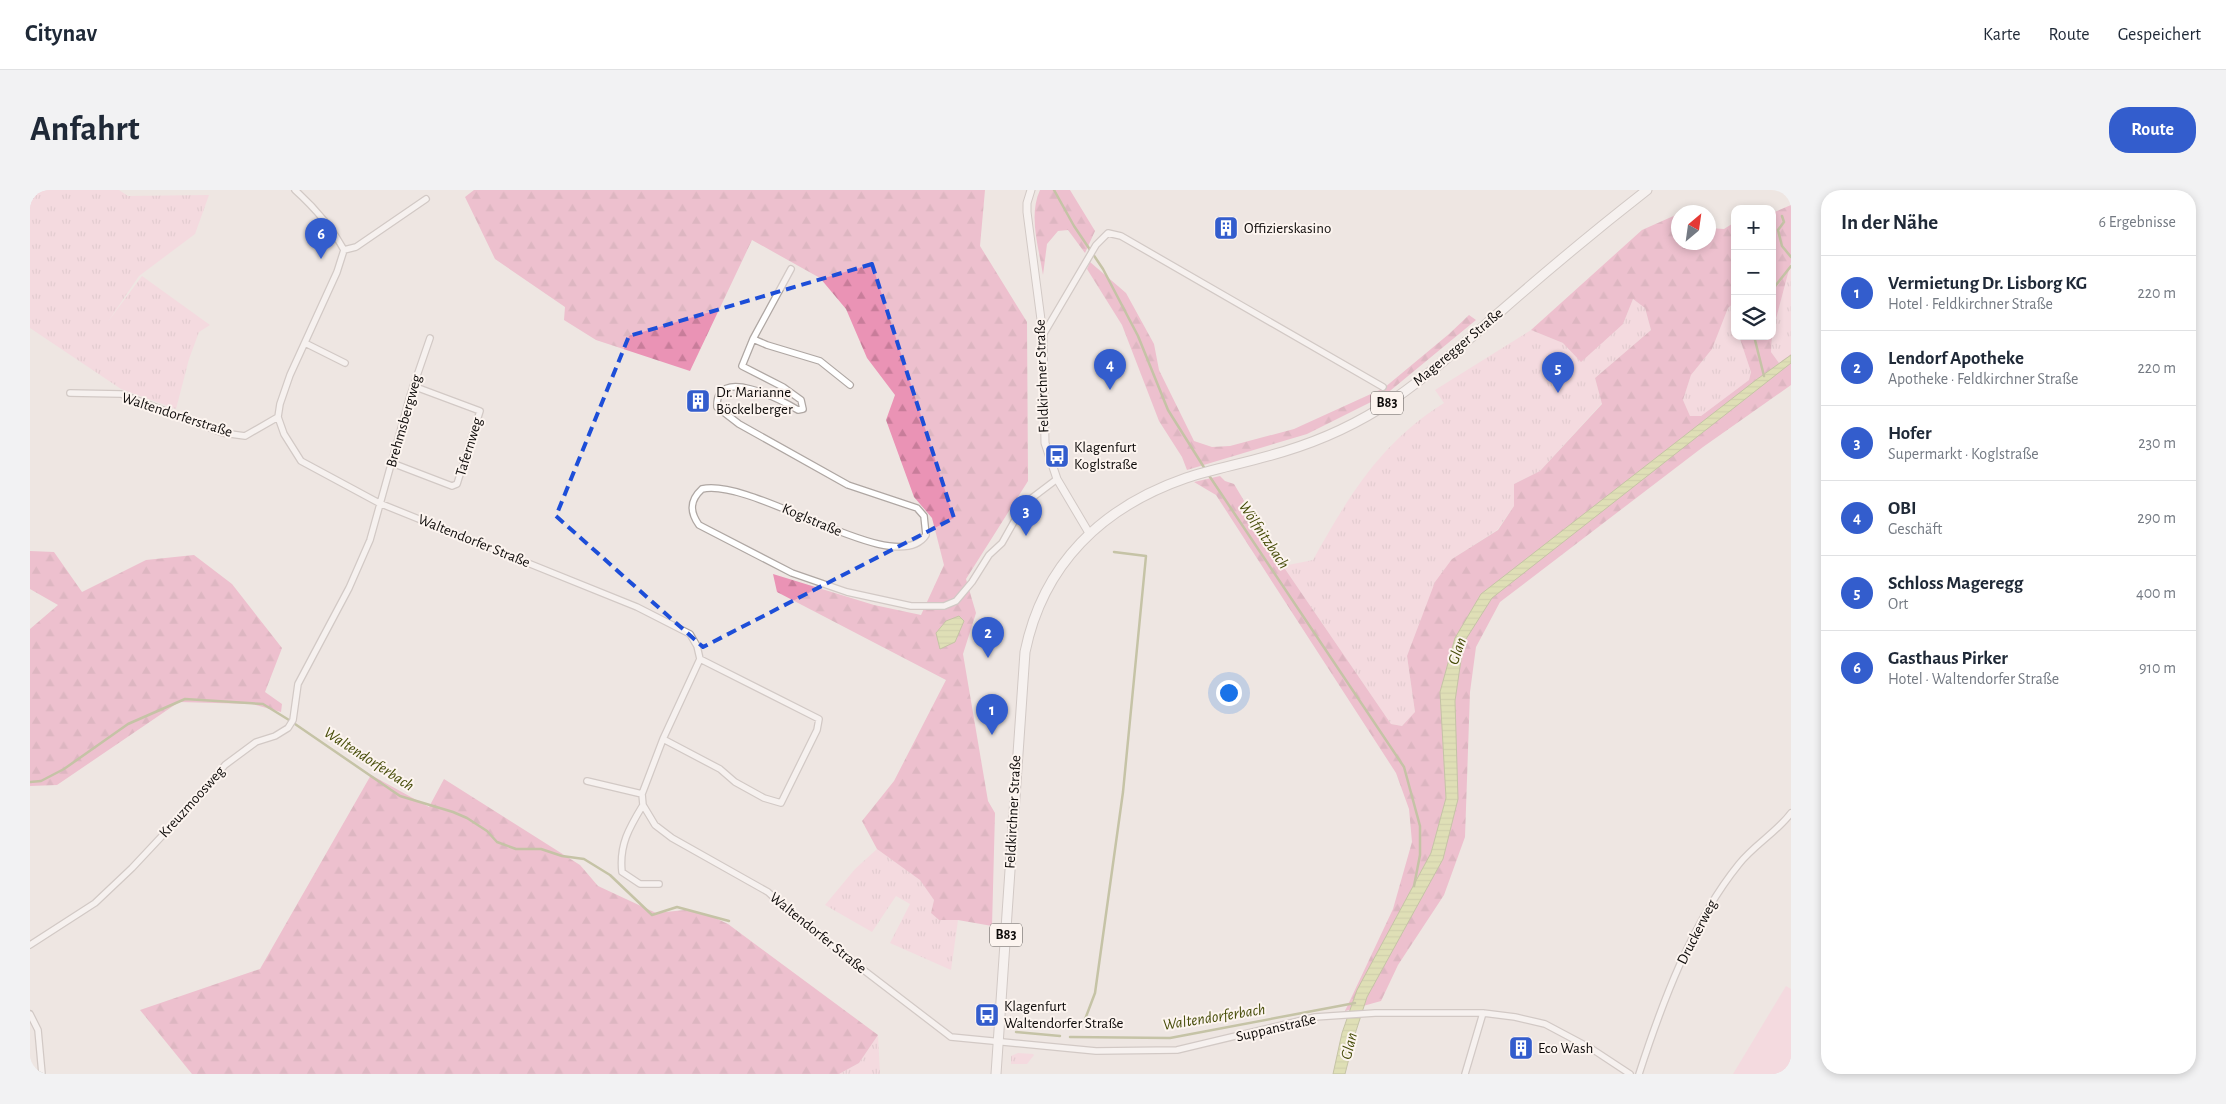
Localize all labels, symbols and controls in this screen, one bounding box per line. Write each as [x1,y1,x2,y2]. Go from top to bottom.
text: Citynav [25,22,97,46]
text: Karte [1983,26,2020,44]
text: Route [2048,26,2090,44]
text: Gespeichert [2118,26,2201,44]
button: Route [2109,107,2196,153]
text: Anfahrt [30,112,140,147]
north arrow [1671,205,1716,250]
map controls [1731,205,1776,340]
button: + [1731,205,1776,250]
text: In der Nähe [1841,212,1938,233]
text: 6 Ergebnisse [2099,214,2176,230]
building icon: Offizierskasino [1213,215,1239,241]
pin: 6 [305,218,337,259]
place label: Offizierskasino [1244,221,1331,236]
button: − [1731,250,1776,295]
text: Vermietung Dr. Lisborg KG [1888,274,2087,293]
text: 1 [1854,285,1860,301]
text: 220 m [2138,285,2176,301]
button: layers [1731,295,1776,340]
text: Hotel · Feldkirchner Straße [1888,296,2053,312]
street label: Mageregger Straße [1410,305,1506,389]
street label: Feldkirchner Straße [1033,319,1051,433]
pin: 4 [1094,349,1126,390]
text: Lendorf Apotheke [1888,349,2024,368]
pin: 5 [1542,352,1574,393]
text: 2 [1853,360,1861,376]
text: 220 m [2138,360,2176,376]
text: Apotheke · Feldkirchner Straße [1888,371,2078,387]
street label: Brehmsbergweg [384,372,425,469]
place label: Dr. Marianne Böckelberger [716,385,793,417]
building icon: Dr. Marianne Böckelberger [685,388,711,414]
street label: Waltendorferstraße [120,390,234,440]
road number: B83 [1371,392,1403,414]
street label: Tafernweg [453,415,485,478]
text: Hofer [1888,424,1932,443]
text: 3 [1854,435,1860,451]
text: 230 m [2138,435,2176,451]
place label: Klagenfurt Koglstraße [1074,440,1138,472]
bus stop icon: Klagenfurt Koglstraße [1044,443,1070,469]
text: Supermarkt · Koglstraße [1888,446,2039,462]
pin: 3 [1010,495,1042,536]
water label: Wölfnitzbach [1236,498,1292,572]
text: OBI [1888,499,1917,518]
street label: Koglstraße [780,501,844,539]
text: 4 [1853,510,1861,526]
text: 290 m [2137,510,2176,526]
street label: Waltendorfer Straße [416,512,532,570]
text: Geschäft [1888,521,1942,537]
text: Schloss Mageregg [1888,574,2023,593]
text: 5 [1854,585,1860,601]
text: 400 m [2136,585,2176,601]
text: Ort [1888,596,1908,612]
pin: 2 [972,617,1004,658]
water label: Glan [1445,635,1469,667]
text: Gasthaus Pirker [1888,649,2008,668]
text: 6 [1853,660,1861,676]
text: 910 m [2139,660,2176,676]
text: Hotel · Waltendorfer Straße [1888,671,2059,687]
your location [1216,680,1242,706]
pin: 1 [976,694,1008,735]
water label: Waltendorferbach [321,724,417,794]
street label: Feldkirchner Straße [1003,755,1023,869]
street label: Kreuzmoosweg [156,763,228,840]
street label: Waltendorfer Straße [767,890,869,976]
street label: Druckerweg [1674,897,1720,967]
road number: B83 [990,924,1022,946]
place label: Klagenfurt Waltendorfer Straße [1004,999,1124,1031]
water label: Waltendorferbach [1162,1001,1266,1033]
bus stop icon: Klagenfurt Waltendorfer Straße [974,1002,1000,1028]
street label: Suppanstraße [1235,1011,1318,1044]
water label: Glan [1338,1031,1360,1061]
building icon: Eco Wash [1508,1035,1534,1061]
place label: Eco Wash [1538,1041,1593,1056]

